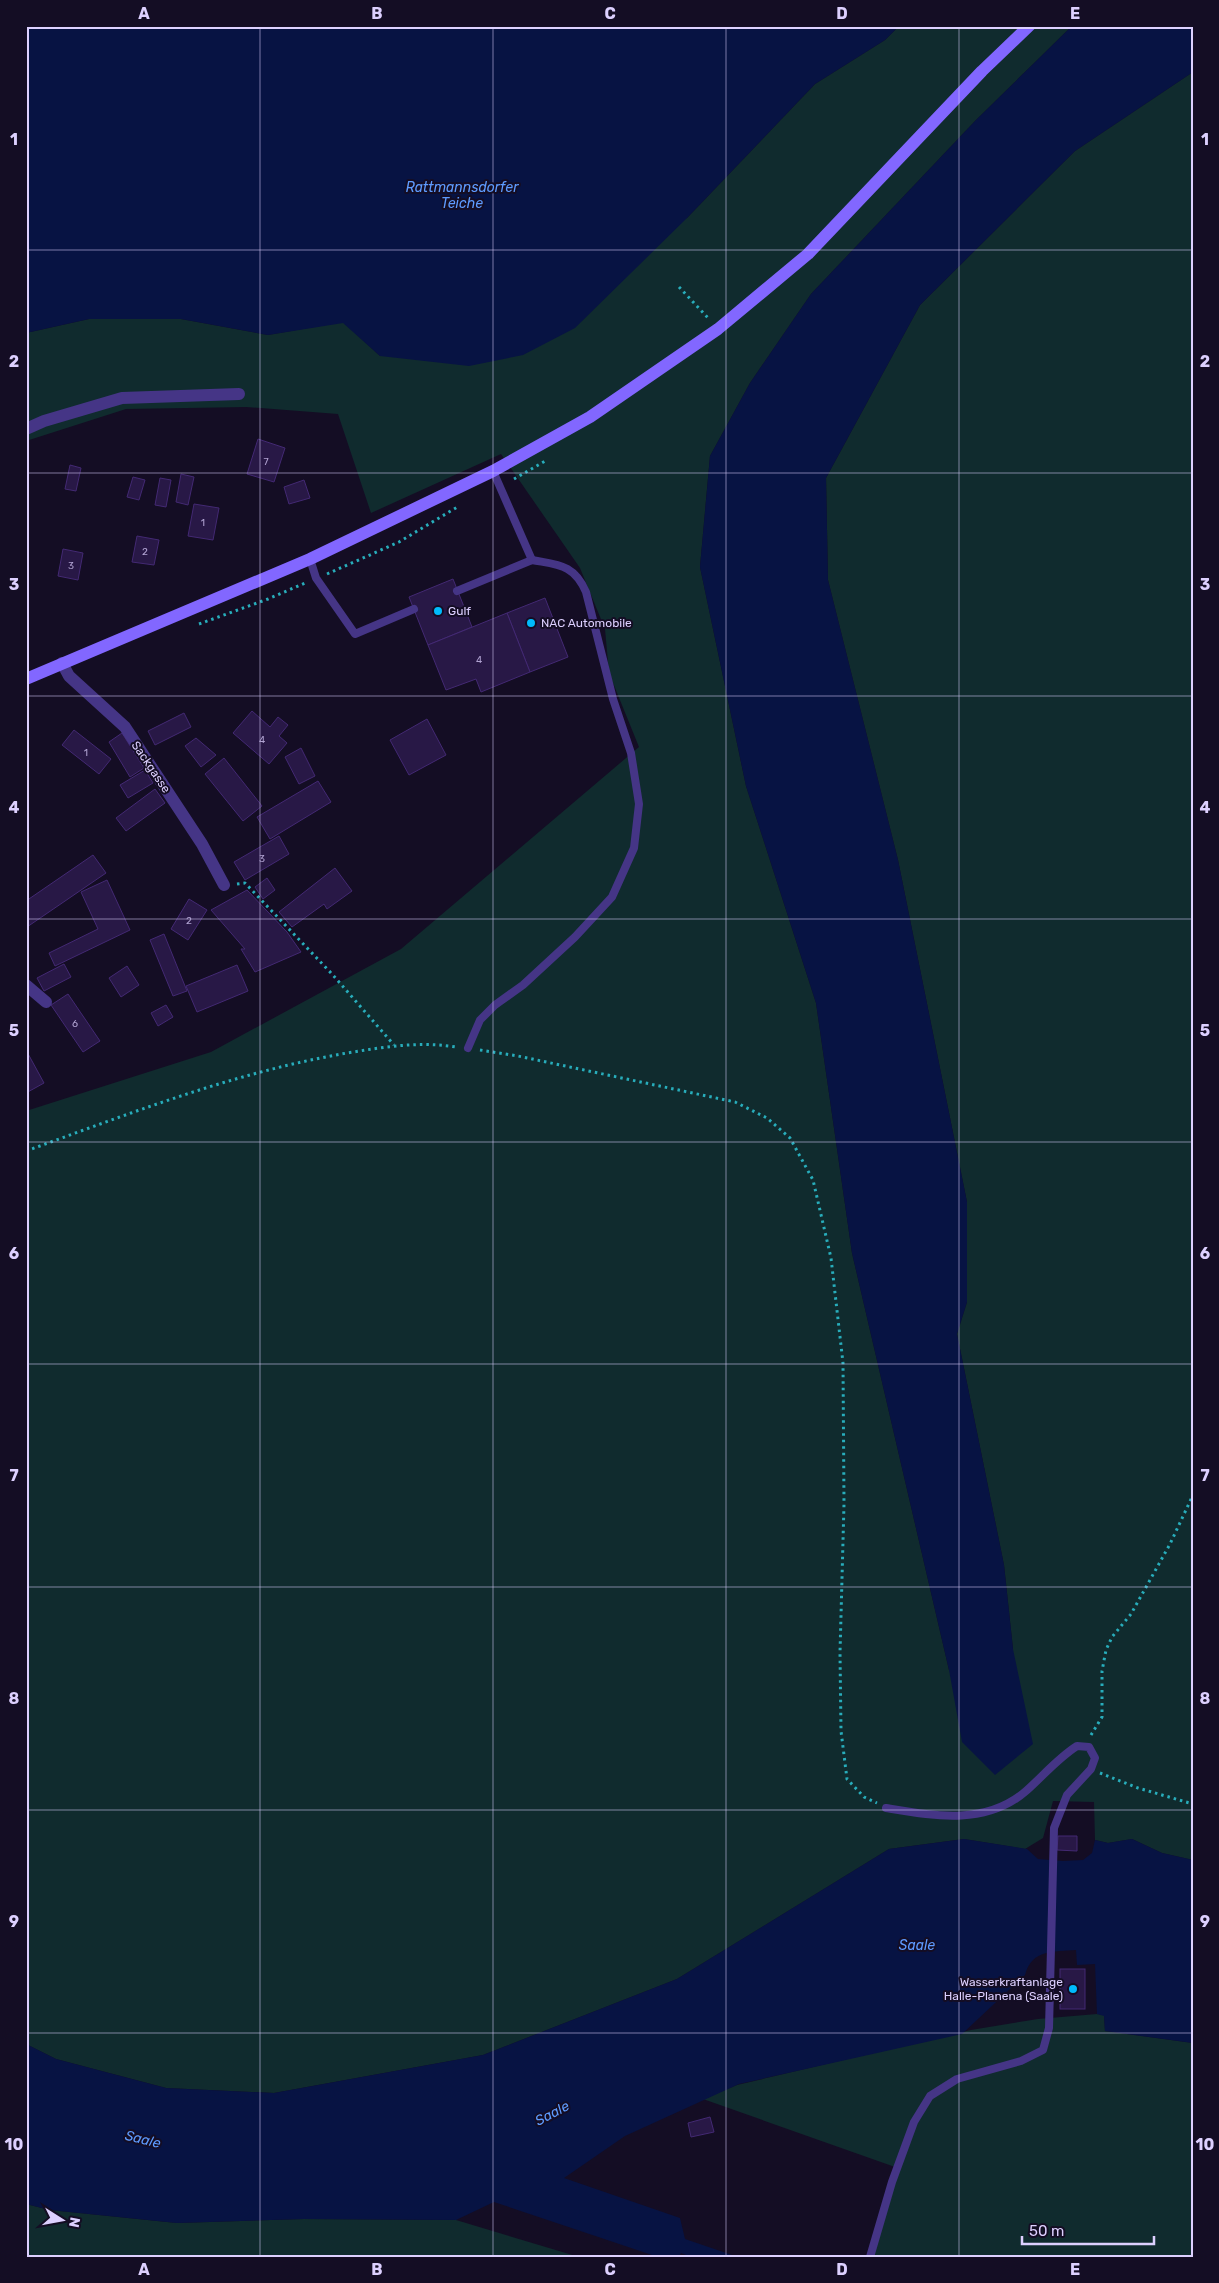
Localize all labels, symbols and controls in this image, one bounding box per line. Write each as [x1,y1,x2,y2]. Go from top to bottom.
text: A [138,4,150,23]
text: B [371,4,383,23]
text: C [604,4,616,23]
text: D [836,4,848,23]
text: E [1070,4,1080,23]
text: 1 [10,130,18,149]
text: 1 [1201,130,1209,149]
water label: Rattmannsdorfer Teiche [406,179,519,212]
text: 2 [9,352,19,371]
text: 2 [1200,352,1210,371]
house number: 7 [263,456,269,468]
house number: 1 [201,517,205,529]
house number: 2 [142,546,148,558]
house number: 3 [68,560,74,572]
text: 3 [9,575,19,594]
text: 3 [1200,575,1210,594]
place label: Gulf [448,604,471,618]
marker: Gulf [432,605,444,617]
place label: NAC Automobile [541,616,632,630]
marker: NAC Automobile [525,617,537,629]
house number: 4 [476,654,482,666]
house number: 4 [259,734,265,746]
street label: Sackgasse [129,738,174,796]
house number: 1 [84,747,88,759]
text: 4 [9,798,20,817]
text: 4 [1200,798,1211,817]
house number: 3 [259,853,265,865]
house number: 2 [186,915,192,927]
house number: 6 [72,1018,78,1030]
text: 5 [9,1021,19,1040]
text: 5 [1200,1021,1210,1040]
text: 6 [9,1244,19,1263]
text: 6 [1200,1244,1210,1263]
text: 7 [9,1466,19,1485]
text: 7 [1200,1466,1210,1485]
text: 8 [9,1689,20,1708]
text: 8 [1200,1689,1211,1708]
text: 9 [9,1912,19,1931]
text: 9 [1200,1912,1210,1931]
water label: Saale [899,1937,935,1954]
place label: Wasserkraftanlage Halle-Planena (Saale) [944,1975,1063,2003]
marker: Wasserkraftanlage Halle-Planena (Saale) [1067,1983,1079,1995]
water label: Saale [532,2097,572,2129]
water label: Saale [123,2127,163,2152]
text: 10 [5,2135,24,2154]
text: 10 [1196,2135,1215,2154]
north arrow [38,2196,88,2246]
scale bar [1022,2213,1154,2245]
text: N [65,2216,84,2229]
text: 50 m [1029,2222,1064,2240]
text: A [138,2260,150,2279]
text: B [371,2260,383,2279]
text: C [604,2260,616,2279]
text: D [836,2260,848,2279]
text: E [1070,2260,1080,2279]

